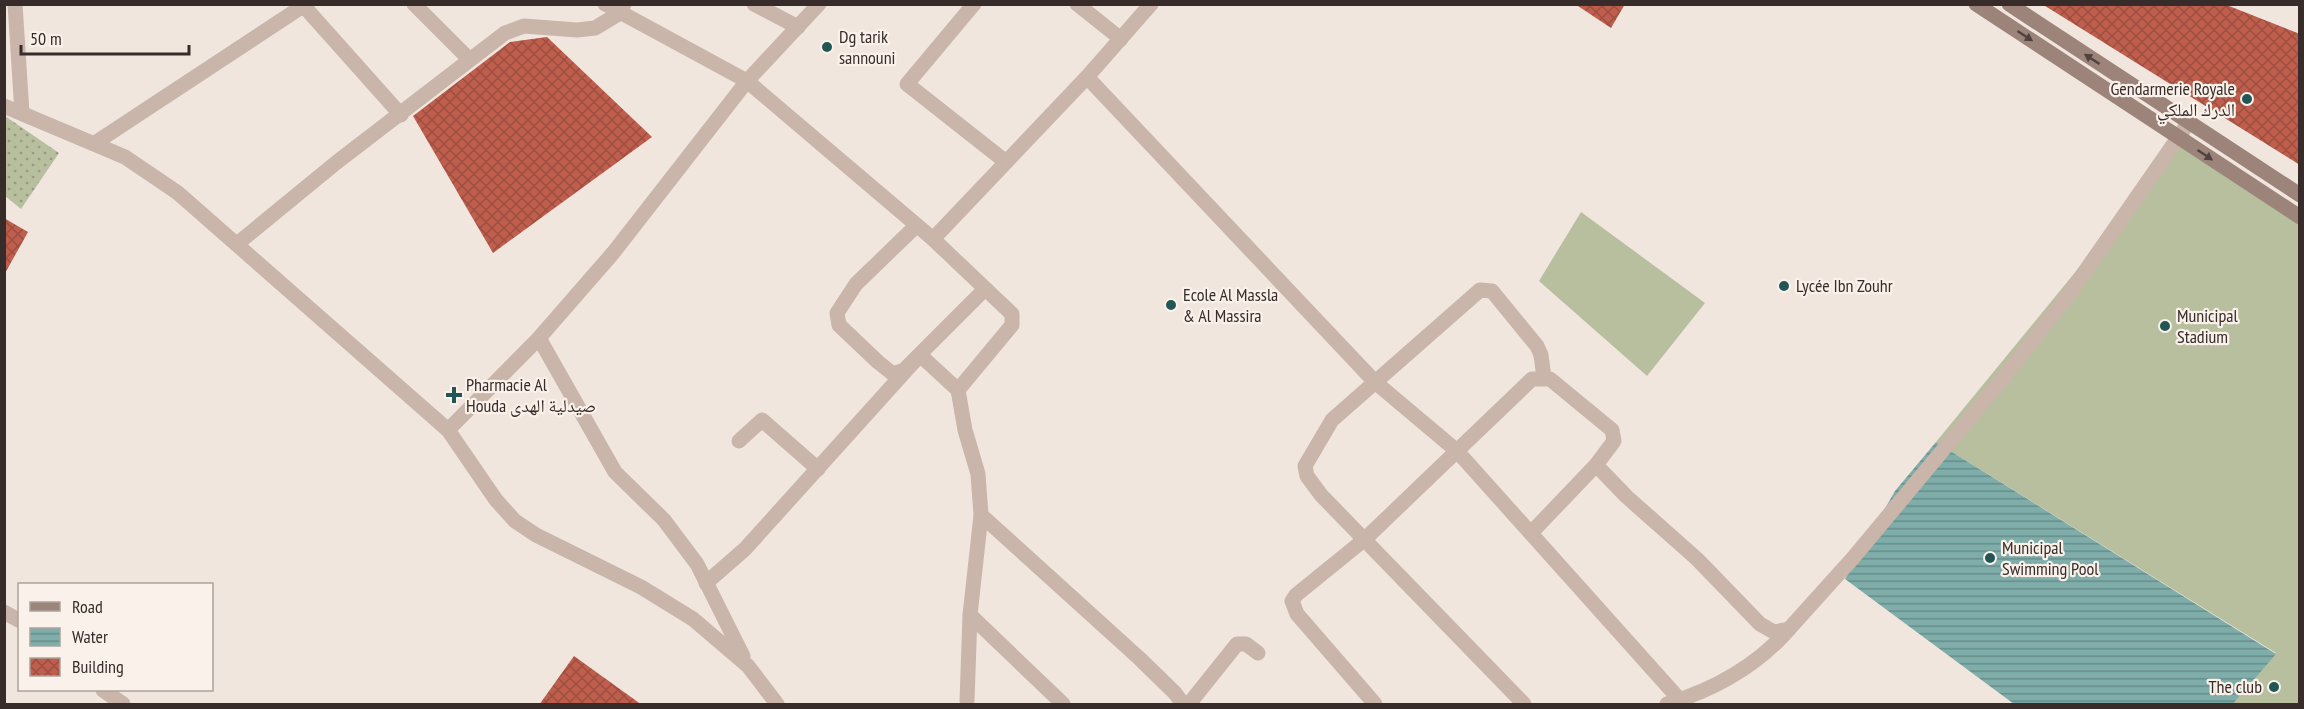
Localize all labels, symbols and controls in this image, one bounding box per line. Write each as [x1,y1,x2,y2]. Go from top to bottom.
scale bar [21,18,189,56]
place label: Dg tarik sannouni [839,25,895,69]
text: 50 m [30,27,62,50]
one-way arrow [2017,31,2033,42]
marker: Dg tarik sannouni [820,40,834,54]
one-way arrow [2084,54,2101,65]
place label: Gendarmerie Royale الدرك الملكي [2111,77,2235,125]
marker: Gendarmerie Royale الدرك الملكي [2240,92,2254,106]
one-way arrow [2197,149,2213,161]
place label: Lycée Ibn Zouhr [1796,274,1893,297]
marker: Lycée Ibn Zouhr [1777,279,1791,293]
place label: Ecole Al Massla & Al Massira [1183,283,1278,327]
marker: Ecole Al Massla & Al Massira [1164,298,1178,312]
place label: Municipal Stadium [2177,304,2238,348]
marker: Municipal Stadium [2158,319,2172,333]
place label: Pharmacie Al Houda صيدلية الهدى [466,373,596,417]
marker: Pharmacie Al Houda صيدلية الهدى [447,388,461,402]
place label: Municipal Swimming Pool [2002,536,2099,580]
marker: Municipal Swimming Pool [1983,551,1997,565]
legend [18,583,213,691]
text: Road [72,595,103,618]
text: Water [72,625,108,648]
text: Building [72,655,124,678]
place label: The club [2209,675,2262,698]
marker: The club [2267,680,2281,694]

